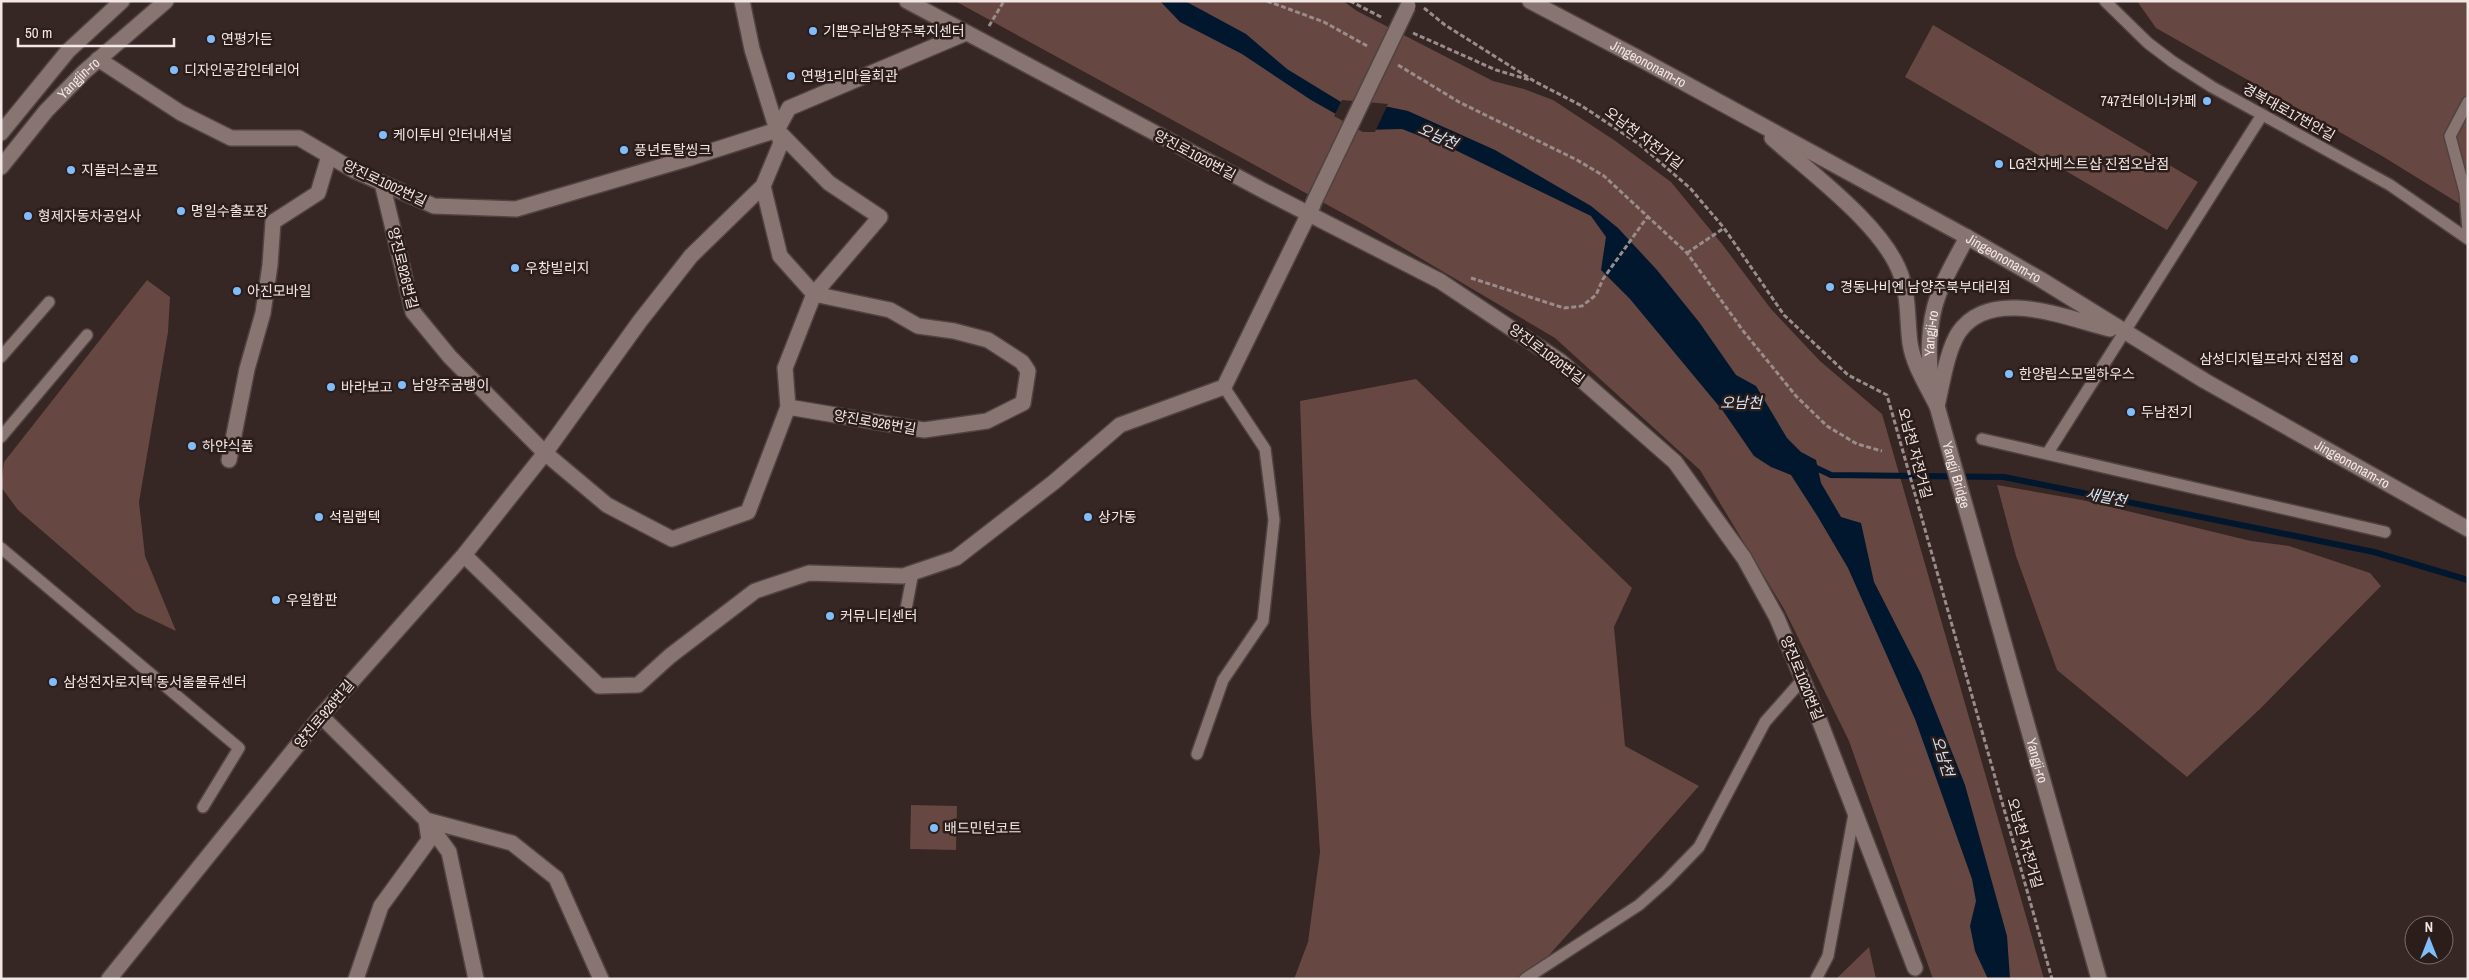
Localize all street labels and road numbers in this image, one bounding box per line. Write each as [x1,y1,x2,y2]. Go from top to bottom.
street label: Jingeononam-ro [1607,36,1690,91]
street label: Yangjin-ro [54,54,103,103]
street label: 경복대로17번안길 [2240,79,2338,145]
street label: 오남천 자전거길 [1601,103,1687,173]
street label: 양진로1020번길 [1151,126,1239,184]
street label: 양진로1002번길 [340,156,430,210]
street label: 양진로926번길 [384,225,422,311]
street label: Jingeononam-ro [1963,229,2044,287]
street label: Yangji-ro [1920,309,1942,356]
street label: 양진로1020번길 [1506,320,1588,388]
street label: 양진로926번길 [832,406,918,438]
street label: 오남천 자전거길 [1894,406,1936,500]
street label: Jingeononam-ro [2312,436,2393,492]
street label: Yangji Bridge [1938,439,1974,510]
street label: 양진로1020번길 [1777,633,1827,723]
street label: 양진로926번길 [290,676,358,752]
street label: Yangji-ro [2022,736,2052,785]
street label: 오남천 자전거길 [2003,796,2047,890]

